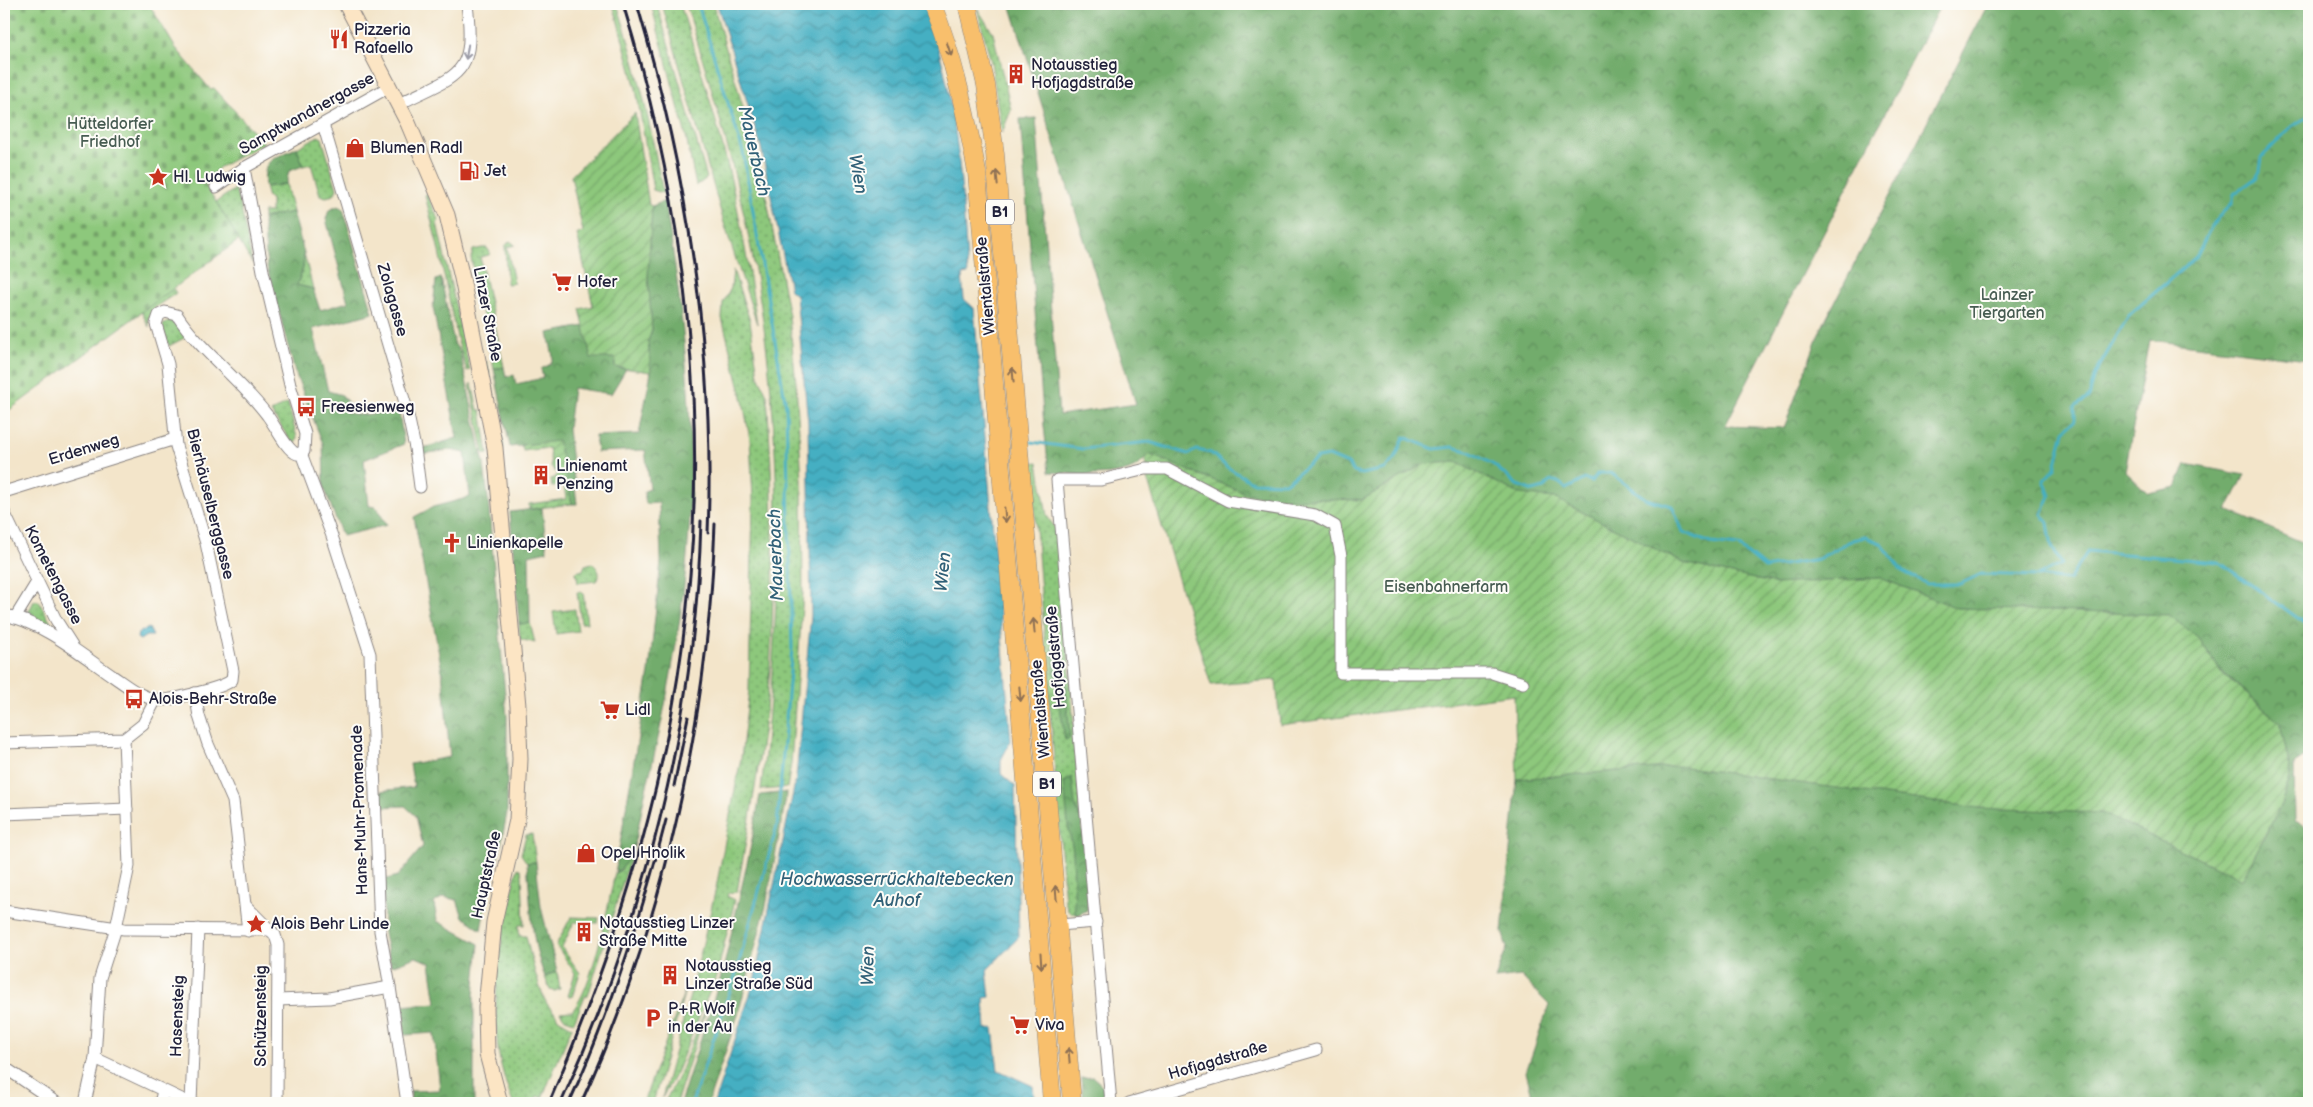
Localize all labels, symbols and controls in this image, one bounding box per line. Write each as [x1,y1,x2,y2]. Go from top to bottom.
place label: Pizzeria Rafaello [354,21,413,58]
restaurant icon: Pizzeria Rafaello [328,28,350,50]
one-way arrow [944,41,954,57]
one-way arrow [462,44,472,60]
place label: Notausstieg Hofjagdstraße [1031,56,1134,93]
building icon: Notausstieg Hofjagdstraße [1005,63,1027,85]
street label: Samptwandnergasse [236,69,378,159]
water label: Mauerbach [733,104,775,199]
park label: Hütteldorfer Friedhof [67,115,154,152]
shop icon: Blumen Radl [344,137,366,159]
place label: Blumen Radl [370,139,463,158]
water label: Wien [844,152,872,196]
fuel station icon: Jet [458,160,480,182]
place label: Jet [484,162,507,181]
place icon: Hl. Ludwig [147,166,169,188]
place label: Hl. Ludwig [173,168,246,187]
one-way arrow [992,170,1002,186]
road number: B1 [986,200,1014,224]
street label: Wientalstraße [972,235,1000,336]
street label: Zolagasse [372,260,412,339]
street label: Linzer Straße [468,265,506,364]
supermarket icon: Hofer [551,271,573,293]
place label: Hofer [577,273,618,292]
park label: Lainzer Tiergarten [1970,286,2044,323]
one-way arrow [1009,367,1018,383]
bus stop icon: Freesienweg [295,396,317,418]
place label: Freesienweg [321,398,414,417]
street label: Bierhäuselberggasse [182,427,238,582]
street label: Erdenweg [46,430,122,470]
place label: Linienamt Penzing [556,457,628,494]
building icon: Linienamt Penzing [530,464,552,486]
one-way arrow [1000,507,1010,523]
water label: Mauerbach [764,508,788,602]
street label: Kometengasse [20,522,86,628]
church icon: Linienkapelle [441,532,463,554]
place label: Linienkapelle [467,534,564,553]
water label: Wien [930,551,956,593]
park label: Eisenbahnerfarm [1384,578,1508,597]
street label: Hofjagdstraße [1042,605,1070,709]
one-way arrow [1029,618,1039,634]
street label: Wientalstraße [1027,658,1055,759]
one-way arrow [1015,686,1024,702]
bus stop icon: Alois-Behr-Straße [123,688,145,710]
place label: Alois-Behr-Straße [149,690,277,709]
supermarket icon: Lidl [599,699,621,721]
place label: Lidl [625,701,651,720]
street label: Hans-Muhr-Promenade [348,724,372,895]
road number: B1 [1033,772,1061,796]
street label: Hauptstraße [468,829,506,921]
shop icon: Opel Hnolik [575,842,597,864]
place label: Opel Hnolik [601,844,685,863]
water label: Hochwasserrückhaltebecken Auhof [780,869,1014,911]
one-way arrow [1051,885,1061,901]
place icon: Alois Behr Linde [245,913,267,935]
place label: Notausstieg Linzer Straße Mitte [599,914,735,951]
place label: Alois Behr Linde [271,915,390,934]
building icon: Notausstieg Linzer Straße Mitte [573,921,595,943]
water label: Wien [857,946,879,986]
one-way arrow [1037,953,1046,969]
place label: Notausstieg Linzer Straße Süd [685,957,813,994]
building icon: Notausstieg Linzer Straße Süd [659,964,681,986]
street label: Schützensteig [252,965,271,1067]
street label: Hasensteig [167,975,189,1057]
place label: P+R Wolf in der Au [668,1000,735,1037]
parking icon: P+R Wolf in der Au [642,1007,664,1029]
supermarket icon: Viva [1009,1014,1031,1036]
place label: Viva [1035,1016,1065,1035]
street label: Hofjagdstraße [1166,1038,1270,1084]
one-way arrow [1064,1047,1073,1063]

